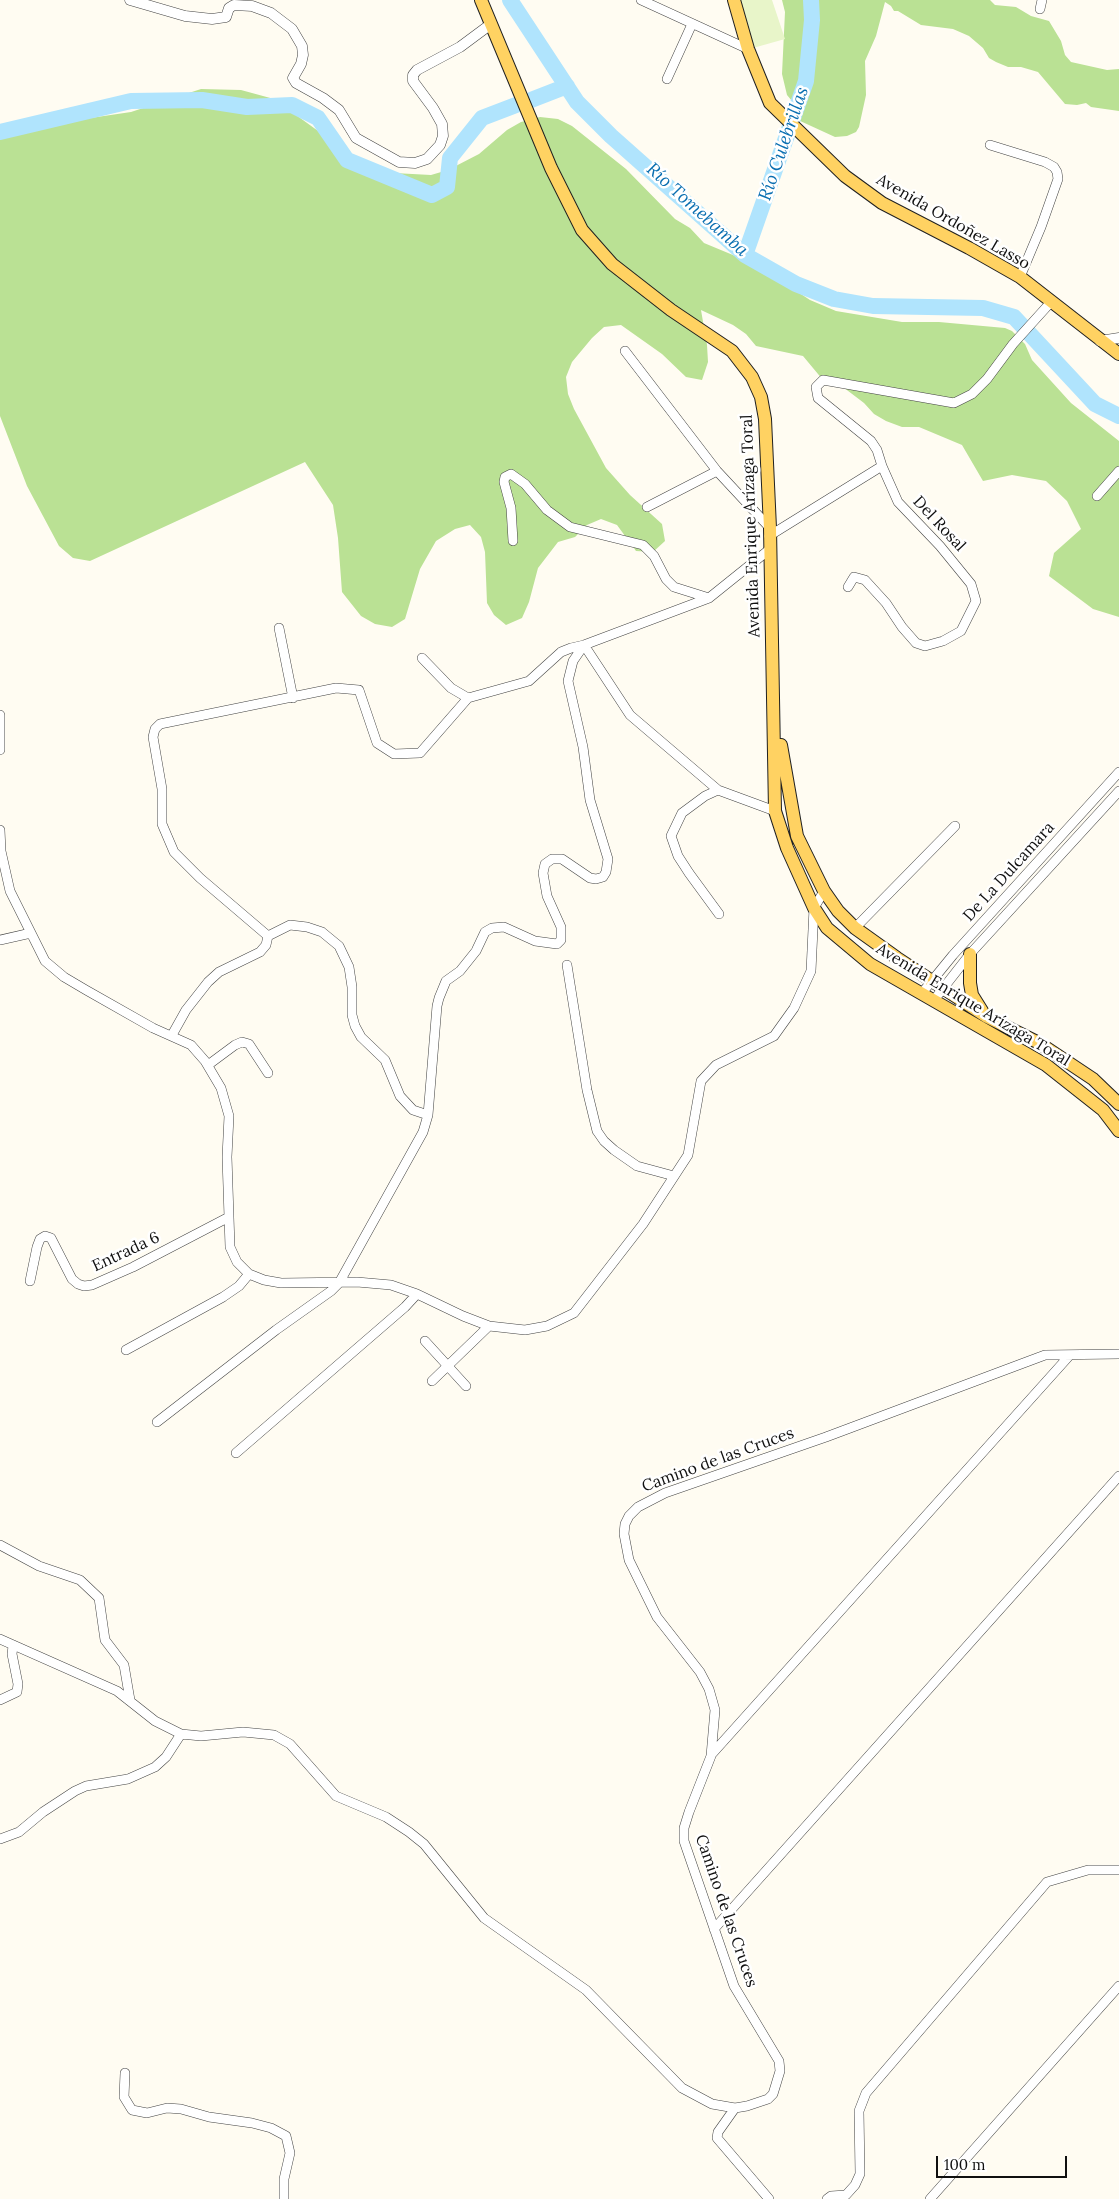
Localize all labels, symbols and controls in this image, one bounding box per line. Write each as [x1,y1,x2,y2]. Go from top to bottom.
water label: Río Culebrillas [754,84,814,204]
water label: Río Tomebamba [642,159,752,261]
street label: Avenida Ordoñez Lasso [873,170,1033,274]
street label: Avenida Enrique Arízaga Toral [738,414,764,638]
street label: Del Rosal [909,492,969,556]
street label: De La Dulcamara [959,818,1059,926]
street label: Avenida Enrique Arízaga Toral [873,939,1073,1071]
street label: Entrada 6 [89,1228,163,1276]
street label: Camino de las Cruces [639,1424,797,1496]
street label: Camino de las Cruces [691,1832,761,1990]
scale bar [939,2146,1070,2178]
text: 100 m [944,2155,985,2174]

